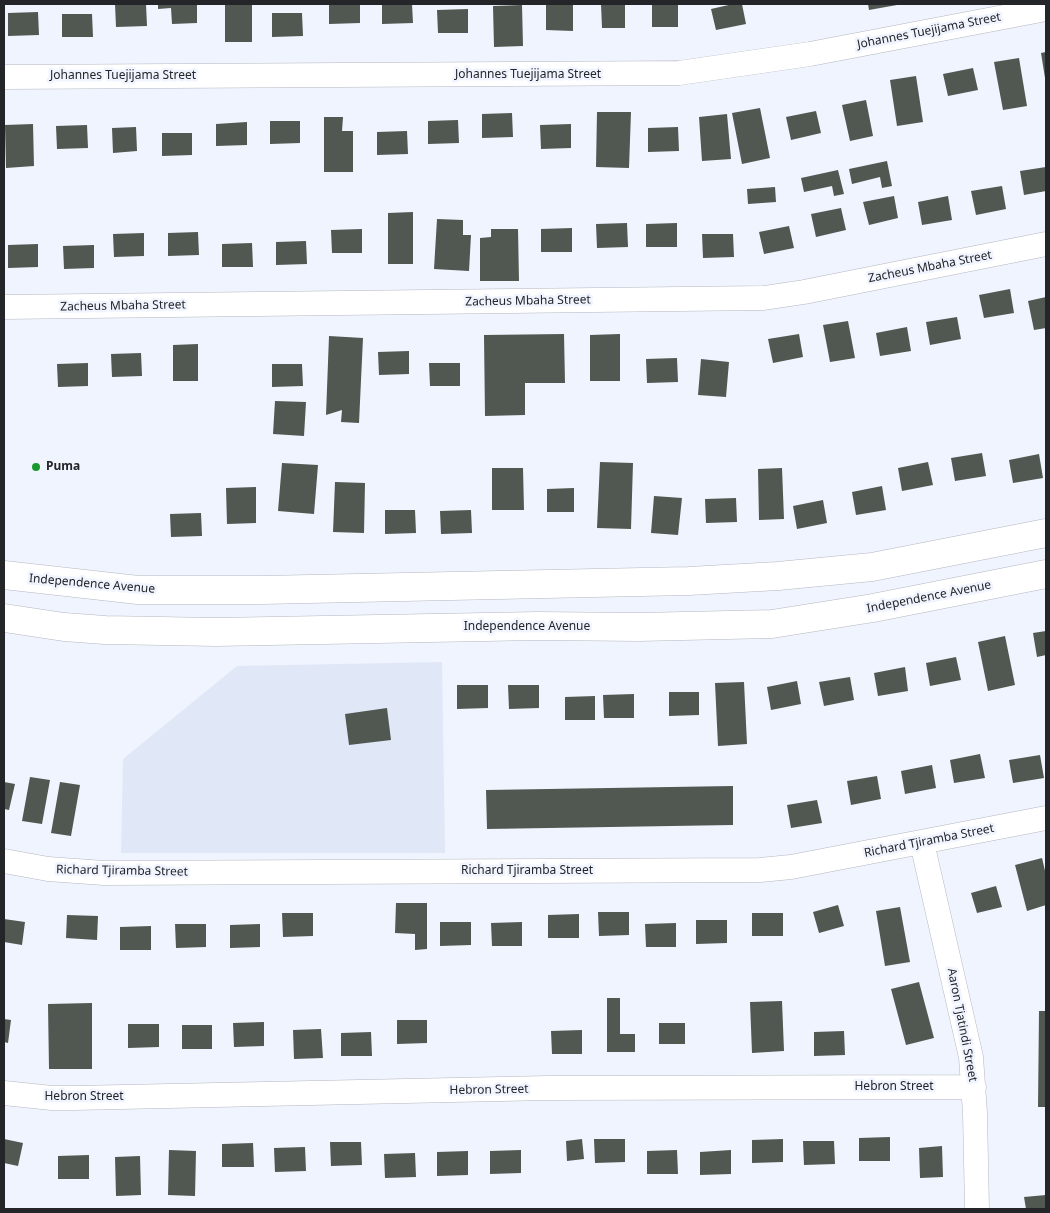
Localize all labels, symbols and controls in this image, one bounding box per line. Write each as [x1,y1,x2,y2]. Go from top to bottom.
street label: Johannes Tuejijama Street [856,10,1002,52]
street label: Johannes Tuejijama Street [455,68,601,82]
street label: Johannes Tuejijama Street [50,69,196,83]
street label: Zacheus Mbaha Street [867,248,993,286]
street label: Zacheus Mbaha Street [465,293,591,309]
street label: Zacheus Mbaha Street [60,298,186,314]
place label: Puma [46,460,80,474]
marker: Puma [30,461,42,473]
street label: Independence Avenue [28,571,156,597]
street label: Independence Avenue [866,578,992,616]
street label: Independence Avenue [464,620,590,634]
street label: Richard Tjiramba Street [863,821,995,861]
street label: Richard Tjiramba Street [56,863,188,879]
street label: Richard Tjiramba Street [461,864,593,878]
street label: Aaron Tjatindi Street [944,967,980,1083]
street label: Hebron Street [854,1080,934,1094]
street label: Hebron Street [449,1082,529,1098]
street label: Hebron Street [44,1090,124,1104]

